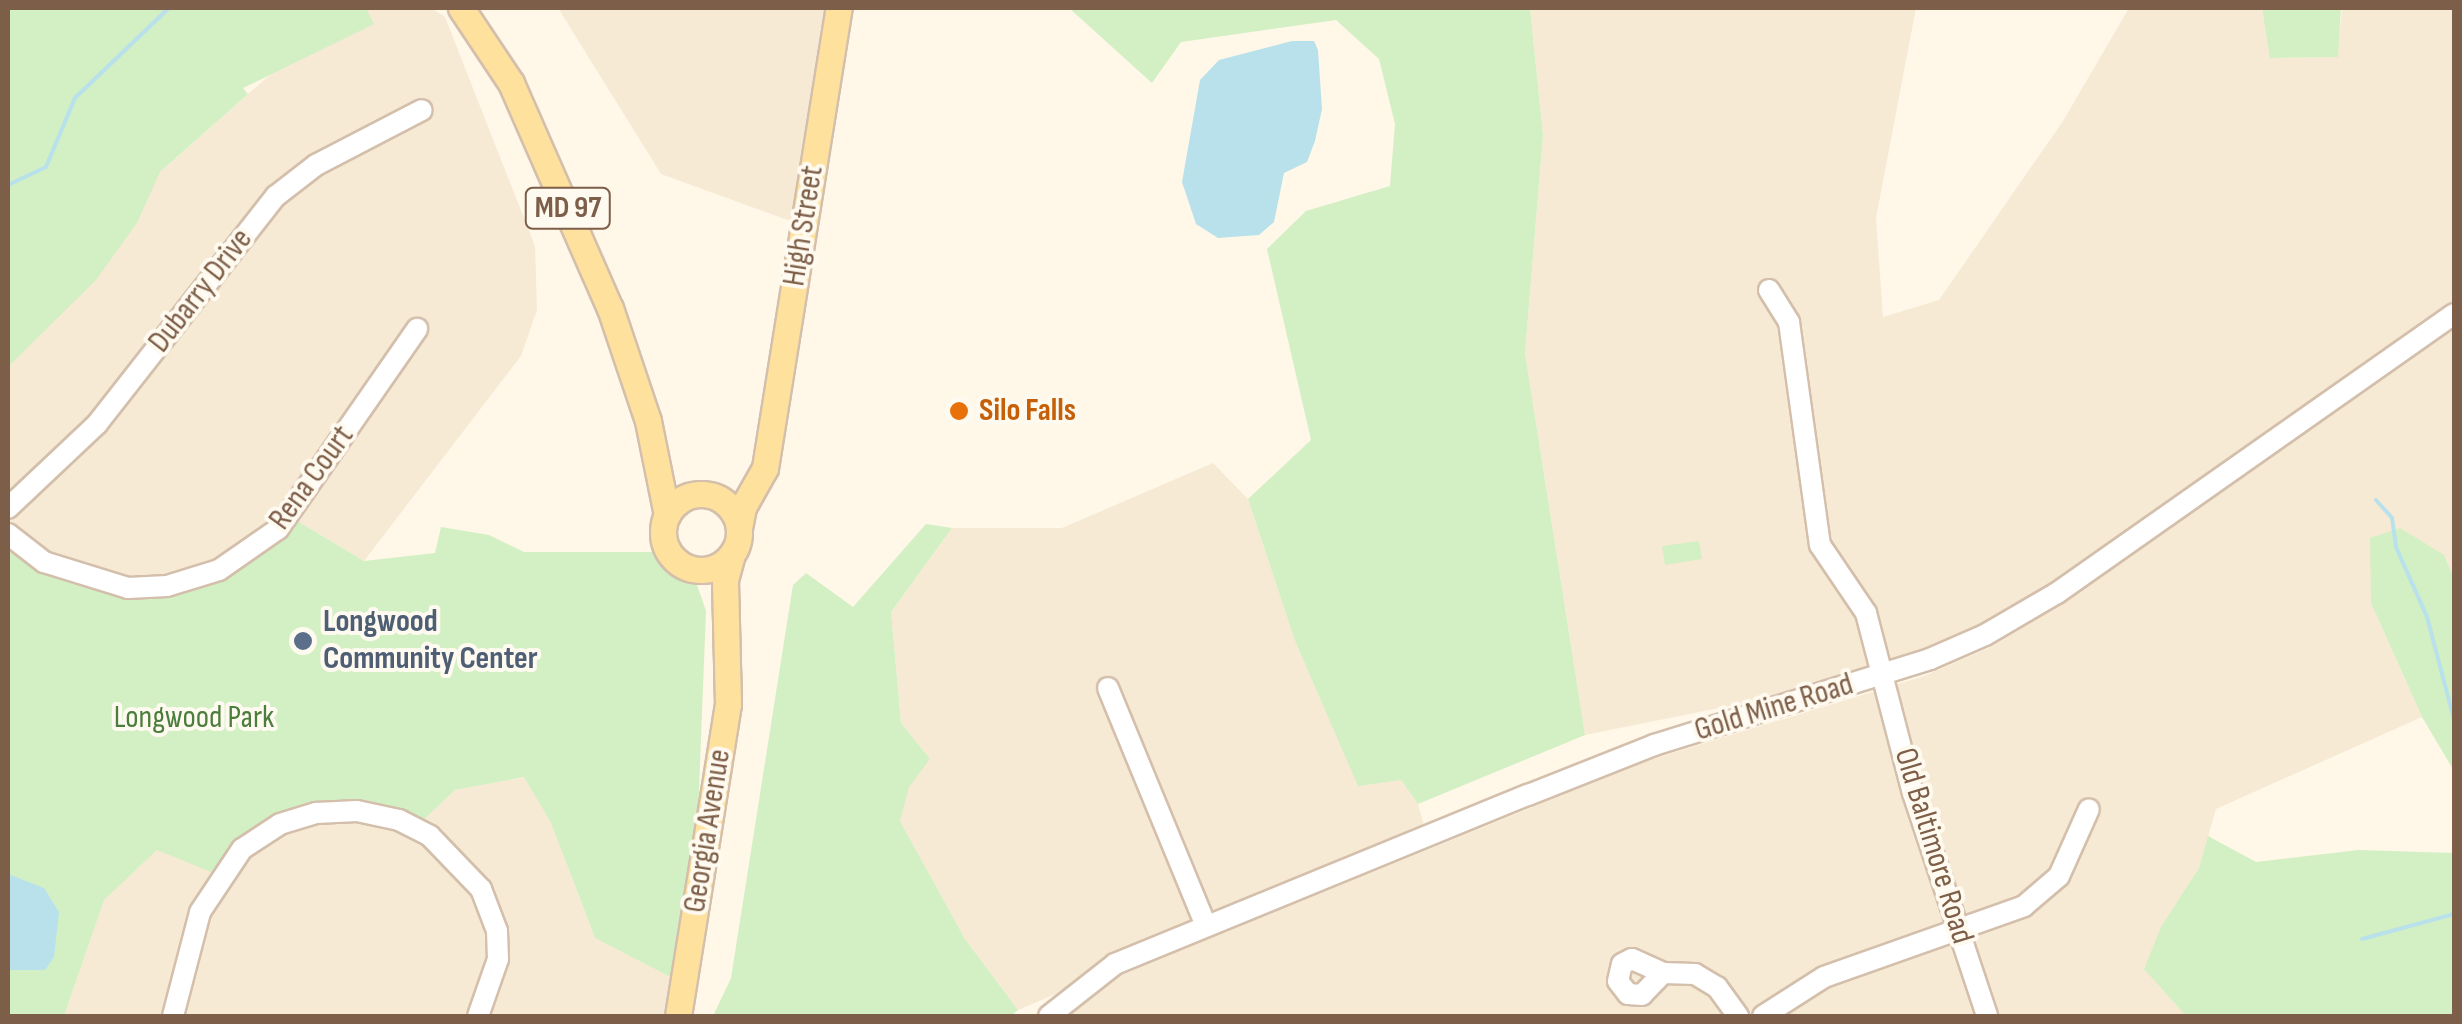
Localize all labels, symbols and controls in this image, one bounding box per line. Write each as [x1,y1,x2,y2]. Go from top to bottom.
street label: High Street [776,163,832,289]
road number: MD 97 [523,183,613,233]
street label: Dubarry Drive [141,221,261,361]
place label: Silo Falls [979,392,1076,430]
marker: Silo Falls [948,400,970,422]
street label: Rena Court [261,418,363,538]
place label: Longwood Community Center [323,604,538,679]
marker: Longwood Community Center [292,630,314,652]
street label: Gold Mine Road [1690,666,1858,750]
park label: Longwood Park [114,699,274,737]
street label: Old Baltimore Road [1885,744,1981,948]
street label: Georgia Avenue [676,747,740,915]

